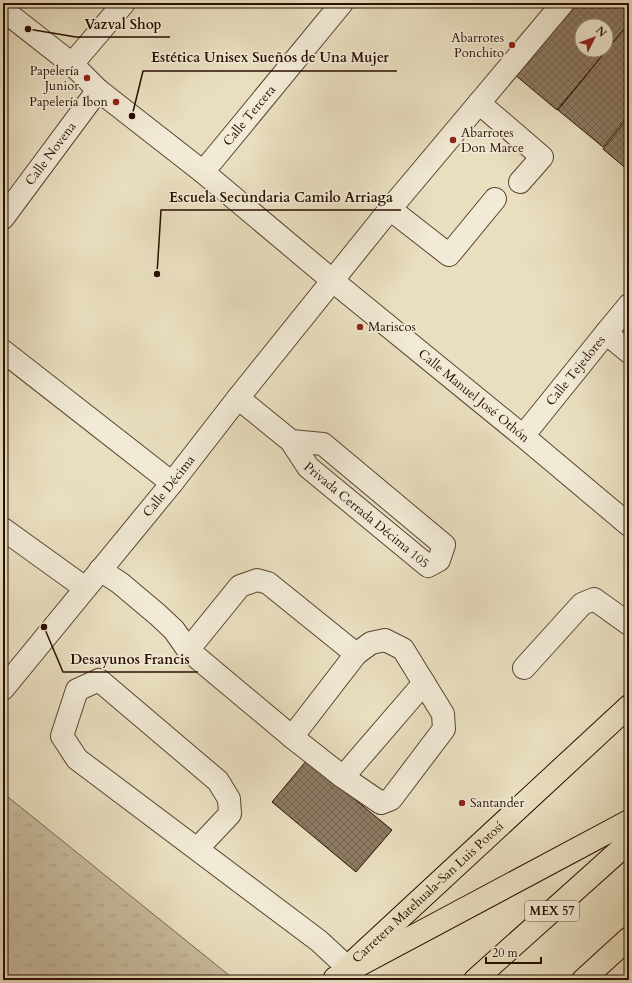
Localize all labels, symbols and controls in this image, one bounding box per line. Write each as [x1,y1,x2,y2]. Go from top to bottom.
callout: Vazval Shop [76,11,170,37]
text: Vazval Shop [84,15,162,34]
north arrow [574,18,614,58]
text: N [592,23,610,41]
place label: Abarrotes Ponchito [451,29,504,62]
marker: Abarrotes Ponchito [507,40,517,50]
callout: Estética Unisex Sueños de Una Mujer [143,45,397,71]
text: Estética Unisex Sueños de Una Mujer [151,48,389,67]
place label: Papelería Junior [30,62,79,95]
marker: Papelería Junior [82,73,92,83]
street label: Calle Tercera [219,81,280,150]
place label: Papelería Ibon [29,93,109,111]
marker: Papelería Ibon [111,97,121,107]
street label: Calle Novena [21,118,81,189]
place label: Abarrotes Don Marce [461,124,524,157]
marker: Abarrotes Don Marce [448,135,458,145]
callout: Escuela Secundaria Camilo Arriaga [161,184,401,210]
text: Escuela Secundaria Camilo Arriaga [169,188,393,207]
place label: Mariscos [368,318,416,336]
marker: Mariscos [355,322,365,332]
street label: Calle Tejedores [542,332,610,410]
street label: Calle Manuel José Othón [414,345,534,447]
street label: Calle Décima [139,451,199,521]
street label: Privada Cerrada Décima 105 [300,458,433,572]
callout: Desayunos Francis [63,646,198,672]
text: Desayunos Francis [70,650,190,669]
place label: Santander [470,794,524,812]
marker: Santander [457,798,467,808]
street label: Carretera Matehuala-San Luis Potosí [348,817,508,967]
road number: MEX 57 [525,901,579,921]
scale bar [486,939,541,965]
text: 20 m [492,945,519,961]

